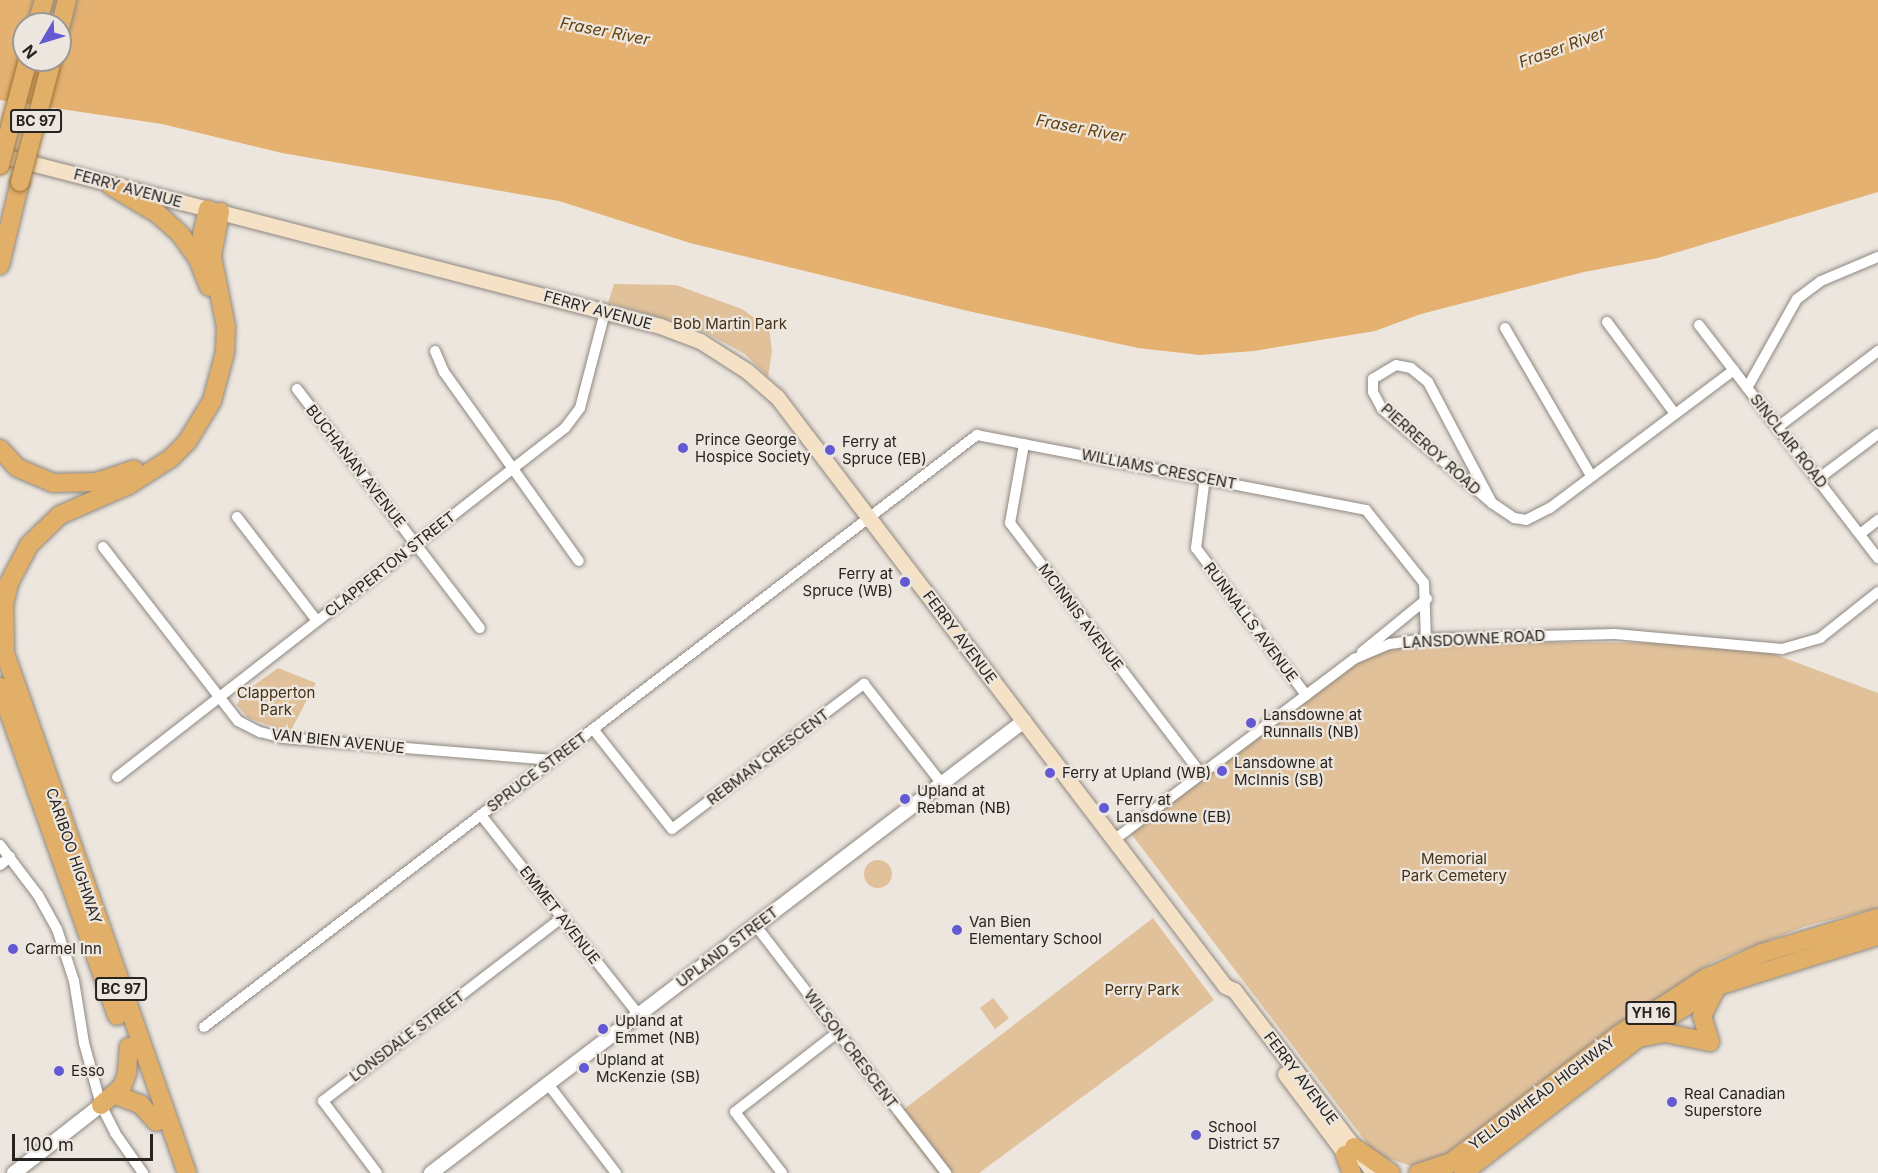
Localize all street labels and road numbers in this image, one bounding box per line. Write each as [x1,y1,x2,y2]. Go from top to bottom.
road number: BC 97 [9,110,63,132]
street label: FERRY AVENUE [72,165,184,211]
street label: FERRY AVENUE [542,287,654,333]
street label: SINCLAIR ROAD [1747,390,1831,492]
street label: PIERREROY ROAD [1378,400,1484,498]
street label: BUCHANAN AVENUE [302,401,410,531]
street label: WILLIAMS CRESCENT [1080,445,1238,493]
street label: CLAPPERTON STREET [321,507,459,621]
street label: RUNNALLS AVENUE [1200,559,1302,685]
street label: MCINNIS AVENUE [1035,560,1127,674]
street label: FERRY AVENUE [919,587,1001,687]
street label: LANSDOWNE ROAD [1402,626,1546,652]
street label: REBMAN CRESCENT [703,705,833,809]
street label: VAN BIEN AVENUE [271,725,405,757]
street label: SPRUCE STREET [483,728,591,816]
street label: CARIBOO HIGHWAY [42,786,106,926]
street label: EMMET AVENUE [516,862,604,968]
street label: UPLAND STREET [673,903,781,991]
road number: BC 97 [94,978,148,1000]
street label: WILSON CRESCENT [800,986,902,1112]
street label: LONSDALE STREET [346,987,468,1085]
road number: YH 16 [1624,1002,1678,1024]
street label: FERRY AVENUE [1260,1028,1342,1128]
street label: YELLOWHEAD HIGHWAY [1465,1032,1619,1154]

